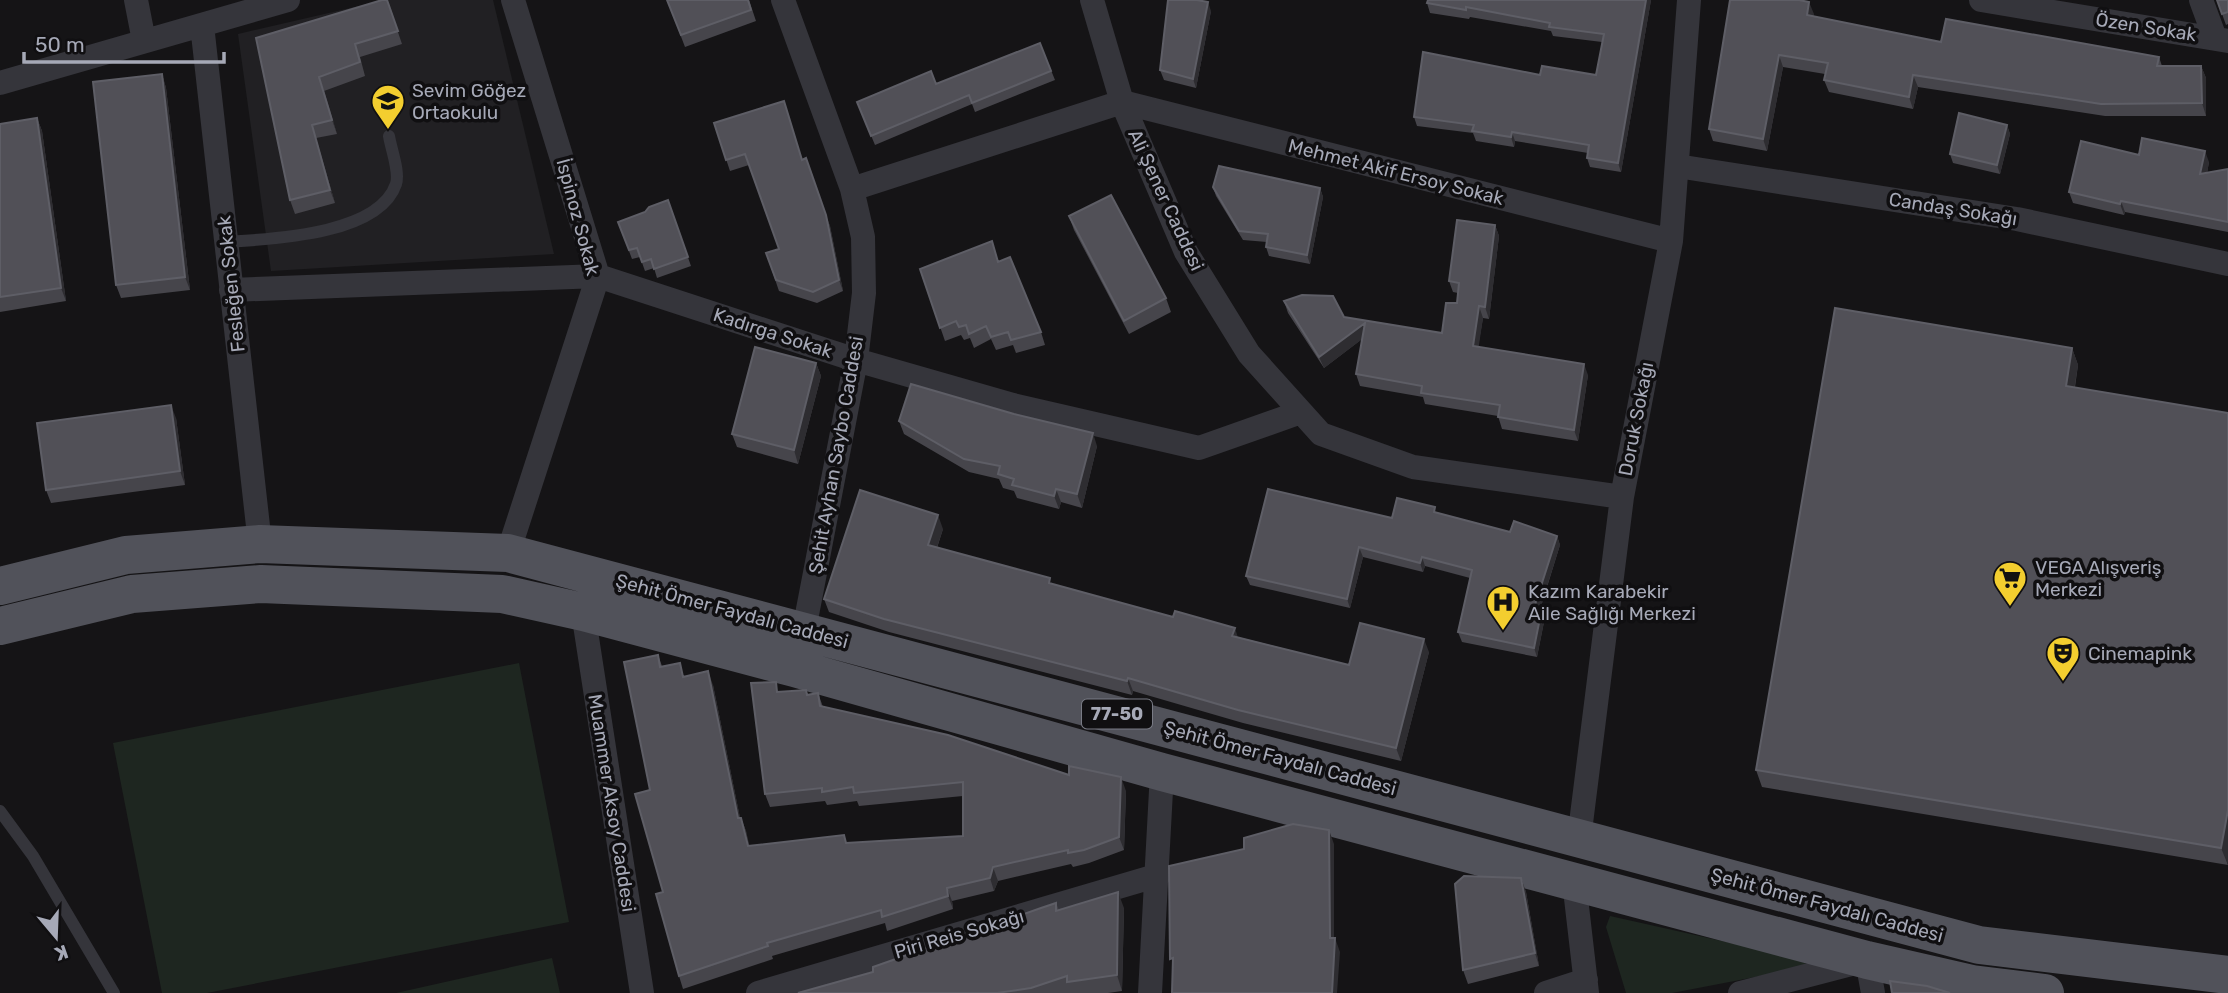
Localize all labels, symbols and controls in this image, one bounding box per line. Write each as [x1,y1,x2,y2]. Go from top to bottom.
street label: Özen Sokak [2094,8,2198,46]
scale bar [24,21,224,65]
text: 50 m [35,32,85,57]
place label: Sevim Göğez Ortaokulu [412,79,526,124]
school or university icon: Sevim Göğez Ortaokulu [369,82,407,131]
street label: Ali Şener Caddesi [1123,126,1209,274]
street label: Mehmet Akif Ersoy Sokak [1286,134,1506,210]
street label: İspinoz Sokak [551,156,605,278]
street label: Candaş Sokağı [1887,188,2019,230]
street label: Fesleğen Sokak [212,214,250,353]
street label: Kadırga Sokak [711,303,836,363]
street label: Şehit Ayhan Saybo Caddesi [804,334,868,576]
street label: Doruk Sokağı [1614,360,1658,478]
place label: VEGA Alışveriş Merkezi [2035,556,2162,601]
supermarket icon: VEGA Alışveriş Merkezi [1991,559,2029,608]
street label: Şehit Ömer Faydalı Caddesi [613,569,851,653]
place label: Kazım Karabekir Aile Sağlığı Merkezi [1528,580,1696,625]
hospital icon: Kazım Karabekir Aile Sağlığı Merkezi [1484,583,1522,632]
theatre icon: Cinemapink [2044,634,2082,683]
place label: Cinemapink [2088,642,2192,665]
street label: Muammer Aksoy Caddesi [583,692,641,914]
road number: 77-50 [1082,700,1152,728]
street label: Şehit Ömer Faydalı Caddesi [1161,716,1399,800]
street label: Şehit Ömer Faydalı Caddesi [1708,863,1946,947]
north arrow [21,902,91,972]
street label: Piri Reis Sokağı [891,904,1027,964]
text: K [51,940,71,966]

